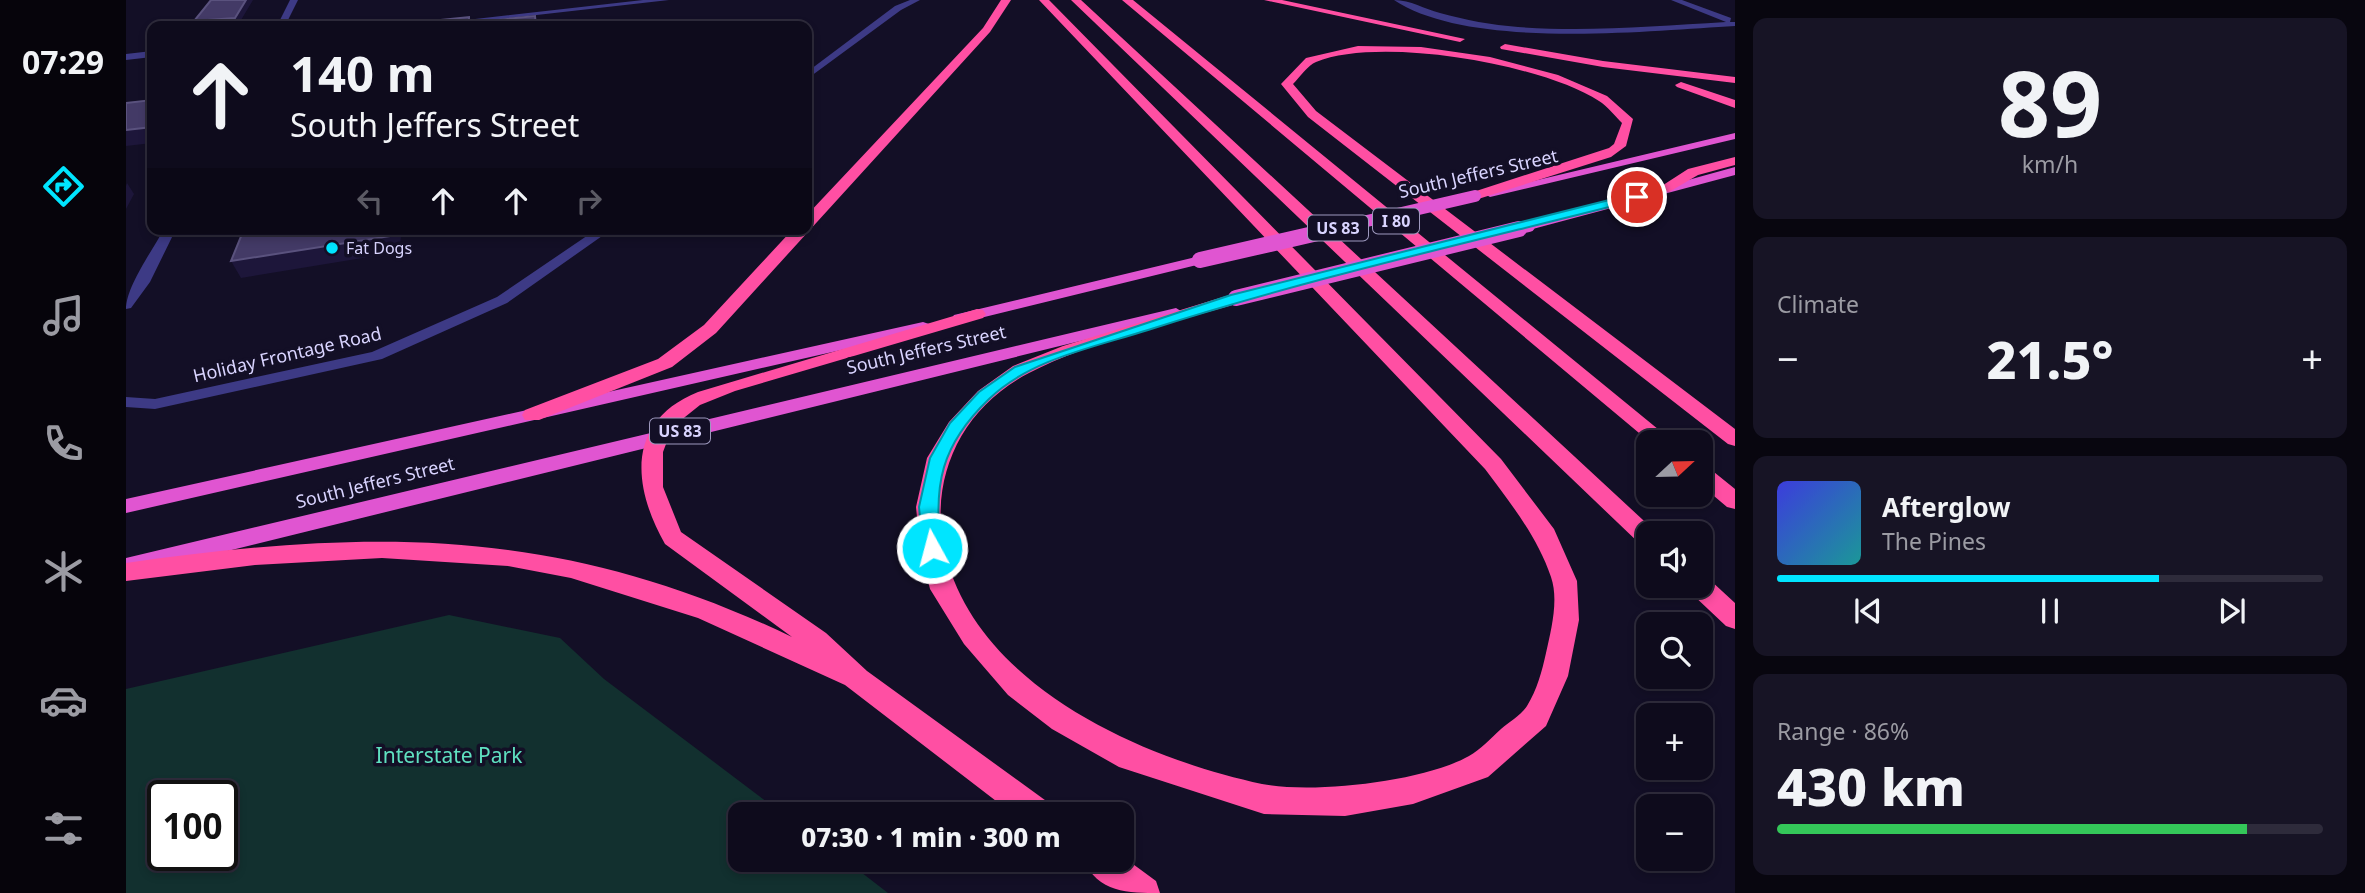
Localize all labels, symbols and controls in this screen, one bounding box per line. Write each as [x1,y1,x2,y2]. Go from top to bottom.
text: 07:29 [22,40,104,83]
text: 140 m [290,40,435,106]
text: 89 [1998,40,2102,164]
icon: ahead [175,49,266,140]
text: South Jeffers Street [290,103,579,146]
street label: South Jeffers Street [1396,143,1560,203]
text: km/h [2022,148,2078,180]
icon: directions [39,162,88,211]
pin [1607,167,1667,227]
icon: arrive [1618,178,1656,216]
icon: left [351,182,389,220]
icon: ahead [424,182,462,220]
icon: ahead [497,182,535,220]
icon: right [570,182,608,220]
road number: I 80 [1373,209,1419,234]
road number: US 83 [1308,216,1368,240]
place label: Fat Dogs [346,237,412,259]
marker: Fat Dogs [324,240,340,256]
text: Climate [1777,288,1859,320]
icon: music [39,291,88,340]
street label: South Jeffers Street [844,319,1008,379]
street label: Holiday Frontage Road [190,321,384,387]
text: 21.5° [1987,323,2113,394]
text: − [1777,332,1799,384]
text: + [2301,332,2323,384]
road number: US 83 [650,418,710,444]
icon: phone [39,419,88,468]
north arrow [1636,430,1713,508]
map controls [1636,430,1713,871]
street label: South Jeffers Street [293,451,457,513]
text: Afterglow [1882,489,2010,525]
position arrow [895,511,969,585]
button: sound [1636,521,1713,598]
text: The Pines [1882,525,1986,557]
icon: climate [39,547,88,596]
icon: previous [1849,592,1887,630]
icon: pause [2031,592,2069,630]
icon: next [2213,592,2251,630]
button: search [1636,612,1713,689]
icon: car [39,676,88,725]
button: + [1636,703,1713,780]
text: Range · 86% [1777,715,1909,747]
park label: Interstate Park [376,741,523,769]
text: 430 km [1777,750,1965,821]
speed limit sign: 100 [147,780,238,871]
button: − [1636,794,1713,871]
icon: filters [39,804,88,853]
text: 07:30 · 1 min · 300 m [801,819,1061,855]

